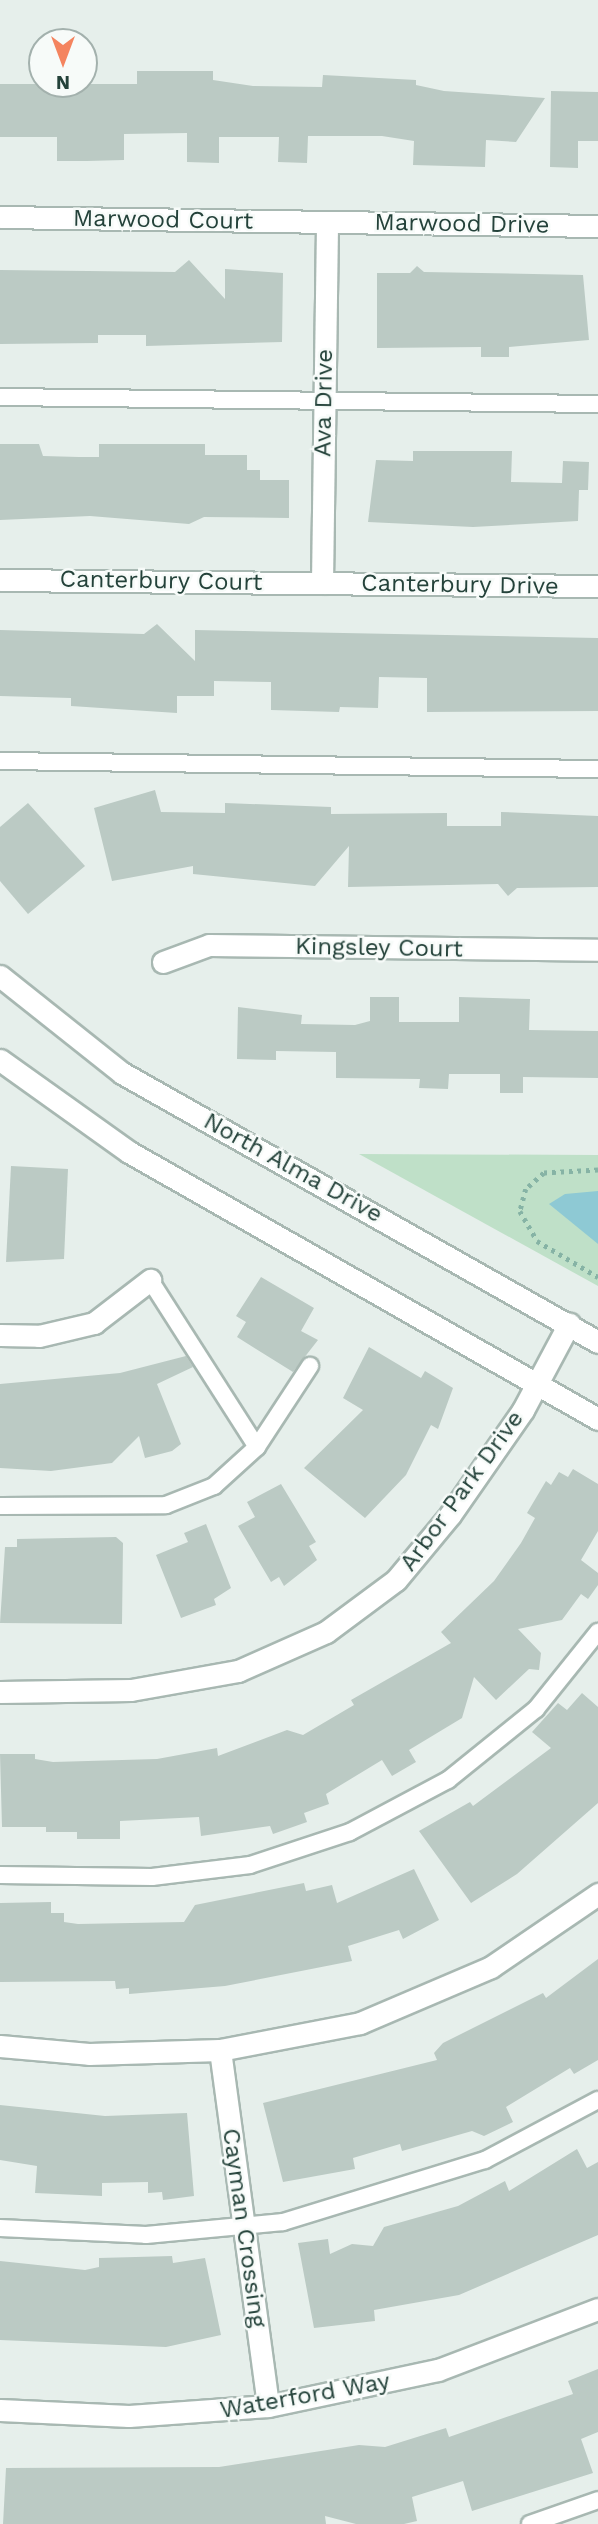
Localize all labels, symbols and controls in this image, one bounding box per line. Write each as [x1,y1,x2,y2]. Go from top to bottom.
north arrow [28,28,98,98]
text: N [56,71,70,94]
street label: Marwood Court [73,204,253,236]
street label: Marwood Drive [374,208,550,240]
street label: Ava Drive [309,348,339,458]
street label: Canterbury Court [59,565,263,597]
street label: Canterbury Drive [361,569,559,601]
street label: Kingsley Court [295,932,463,964]
street label: North Alma Drive [198,1107,388,1229]
street label: Arbor Park Drive [394,1405,530,1577]
street label: Cayman Crossing [216,2127,272,2329]
street label: Waterford Way [218,2367,392,2425]

